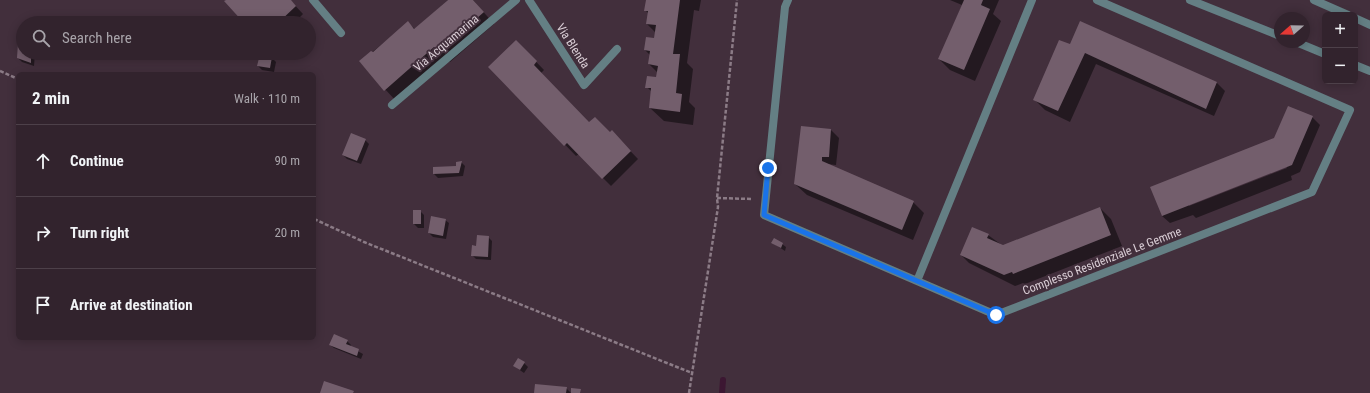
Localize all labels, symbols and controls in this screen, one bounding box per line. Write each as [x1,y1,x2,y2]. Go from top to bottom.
street label: Via Acquamarina [411,12,482,74]
north arrow [1274,12,1310,48]
map controls [1322,12,1358,84]
button: + [1322,12,1358,48]
search box [16,16,316,60]
street label: Via Blenda [553,21,593,71]
icon: search [30,27,52,49]
text: Search here [62,29,132,47]
button: − [1322,48,1358,84]
text: 2 min [32,88,70,108]
text: Walk · 110 m [234,91,300,106]
icon: ahead [32,150,54,172]
text: Continue [70,152,124,170]
text: 90 m [274,153,300,168]
route end [759,159,777,177]
icon: right [32,222,54,244]
text: Turn right [70,224,129,242]
street label: Complesso Residenziale Le Gemme [1021,224,1184,298]
text: 20 m [274,225,300,240]
icon: arrive [32,294,54,316]
text: Arrive at destination [70,296,193,314]
route start [987,306,1005,324]

